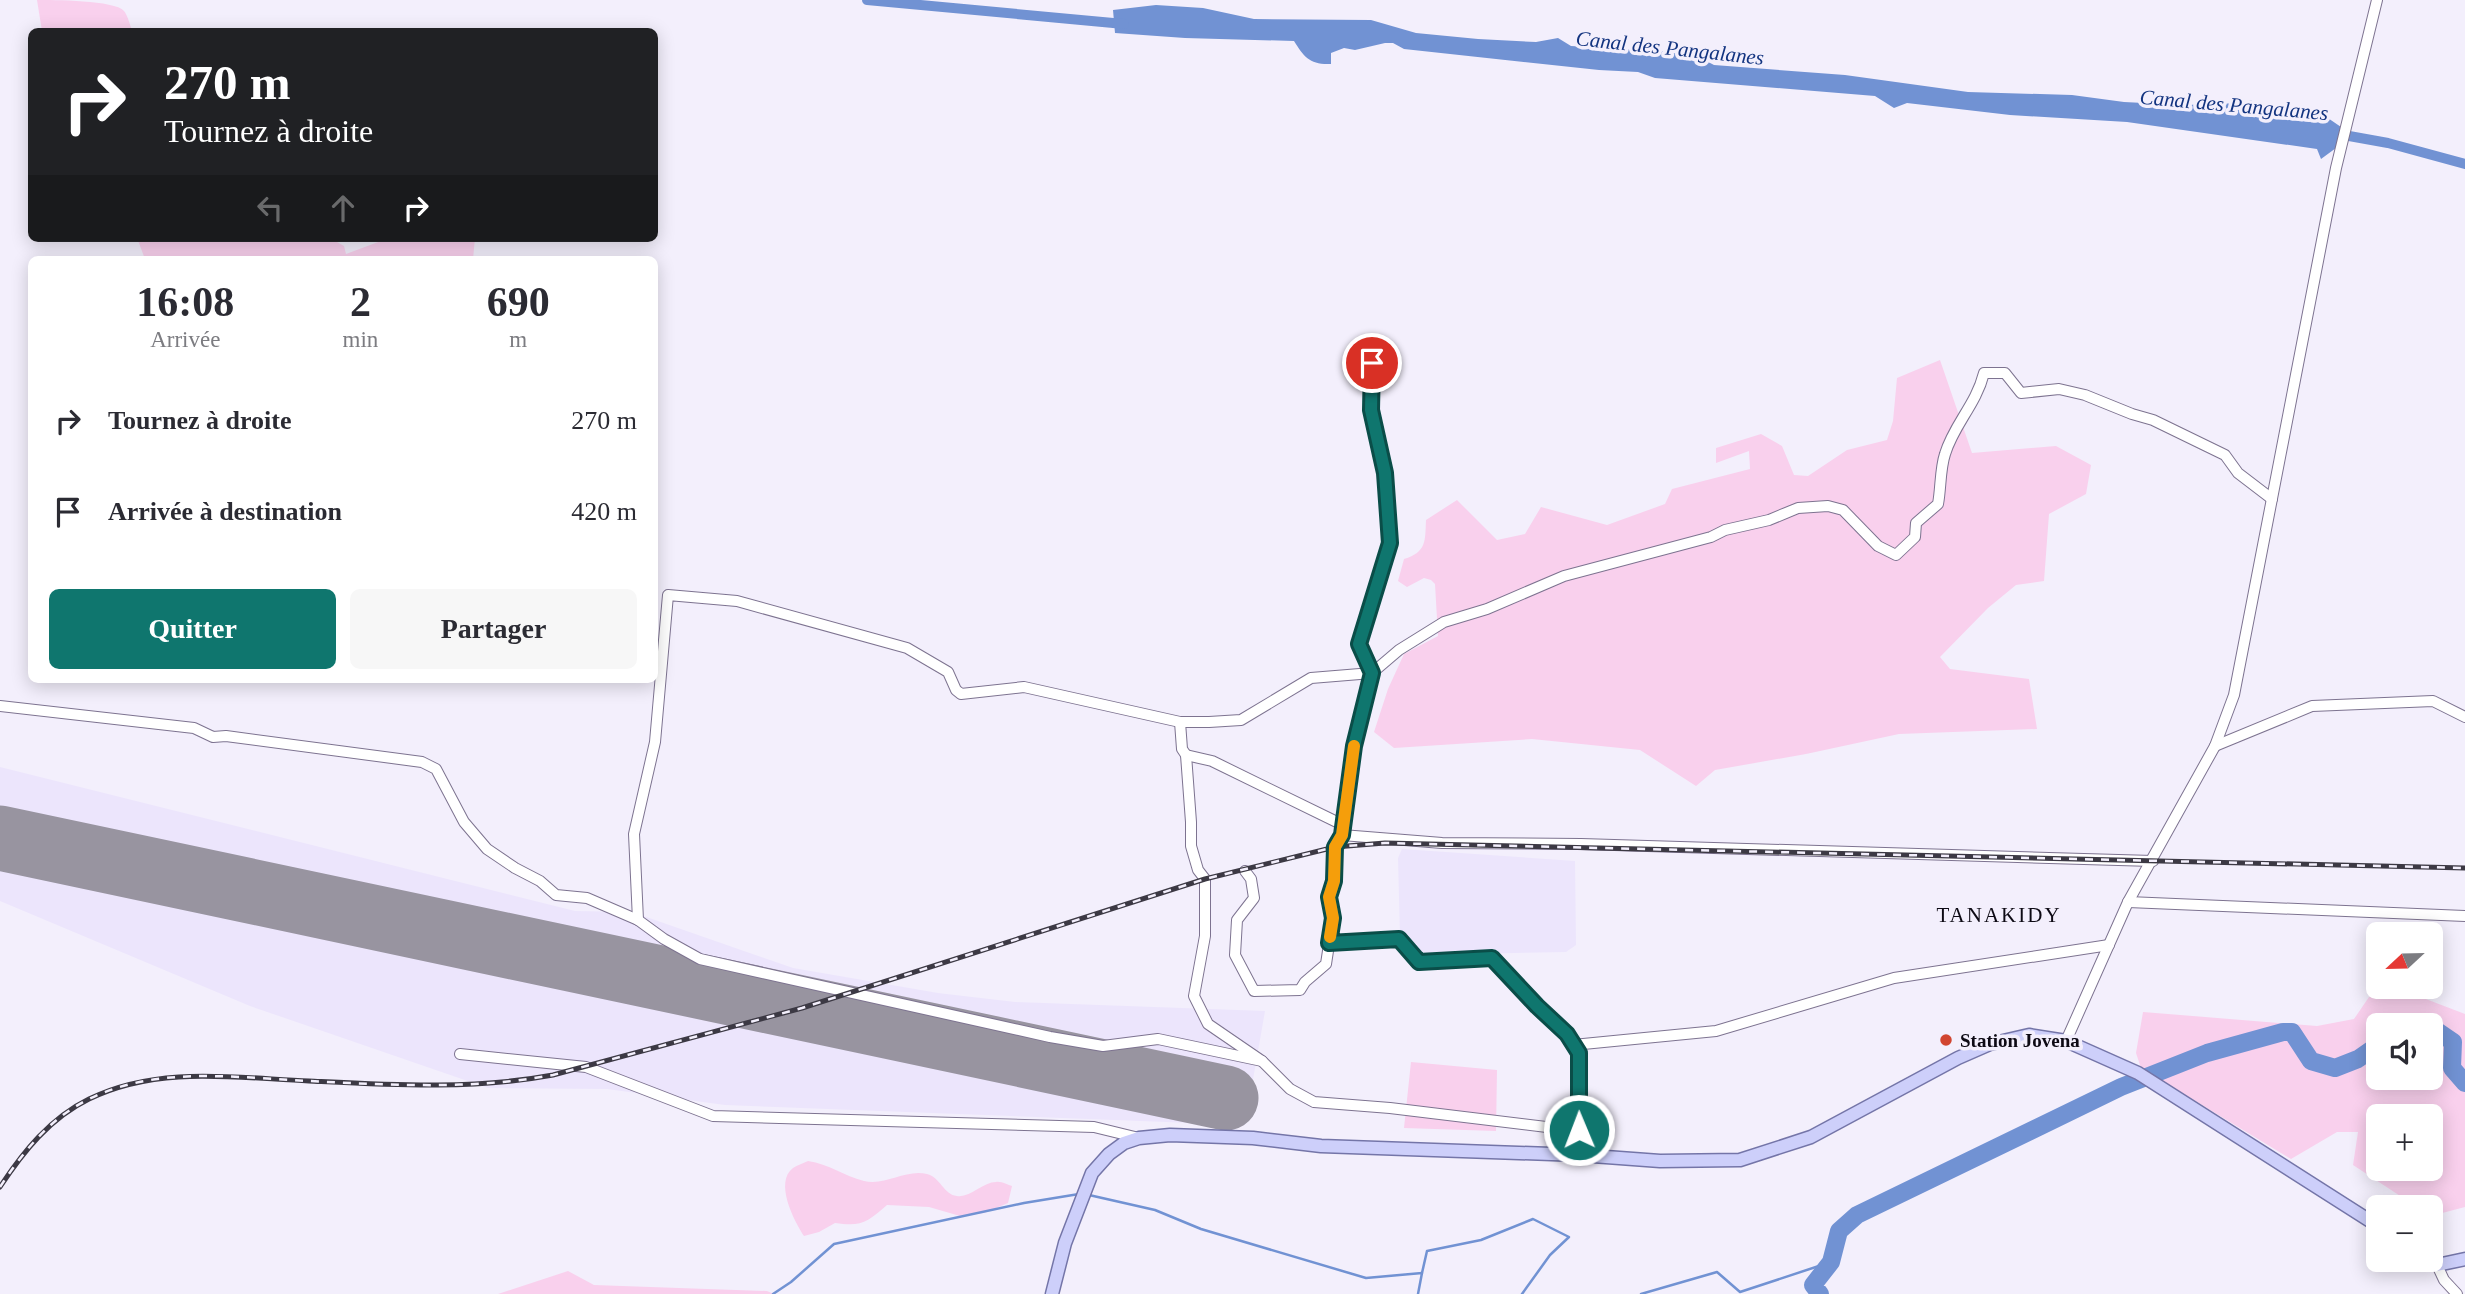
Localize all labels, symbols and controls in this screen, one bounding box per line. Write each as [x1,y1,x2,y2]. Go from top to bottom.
water label: Canal des Pangalanes [1575,26,1765,70]
text: 270 m [164,55,291,110]
icon: right [49,56,140,147]
water label: Canal des Pangalanes [2139,85,2329,125]
text: Tournez à droite [164,113,373,149]
icon: left [251,189,289,227]
icon: ahead [324,189,362,227]
icon: right [397,189,435,227]
text: 16:08 [136,279,234,325]
text: 2 [350,279,371,325]
text: 690 [487,279,550,325]
text: Arrivée [150,327,220,352]
text: min [343,327,378,352]
text: m [509,327,527,352]
pin [1342,333,1402,393]
icon: arrive [1353,344,1391,382]
icon: right [49,402,87,440]
text: Tournez à droite [108,406,291,435]
text: 270 m [571,406,637,435]
icon: arrive [49,493,87,531]
text: Arrivée à destination [108,497,342,526]
text: 420 m [571,497,637,526]
button: Quitter [49,589,336,669]
button: Partager [350,589,637,669]
district label: TANAKIDY [1936,903,2062,927]
north arrow [2366,922,2443,999]
map controls [2366,922,2443,1272]
button: sound [2366,1013,2443,1090]
place label: Station Jovena [1960,1030,2080,1051]
marker: Station Jovena [1938,1032,1954,1048]
position arrow [1542,1093,1616,1167]
button: + [2366,1104,2443,1181]
button: − [2366,1195,2443,1272]

